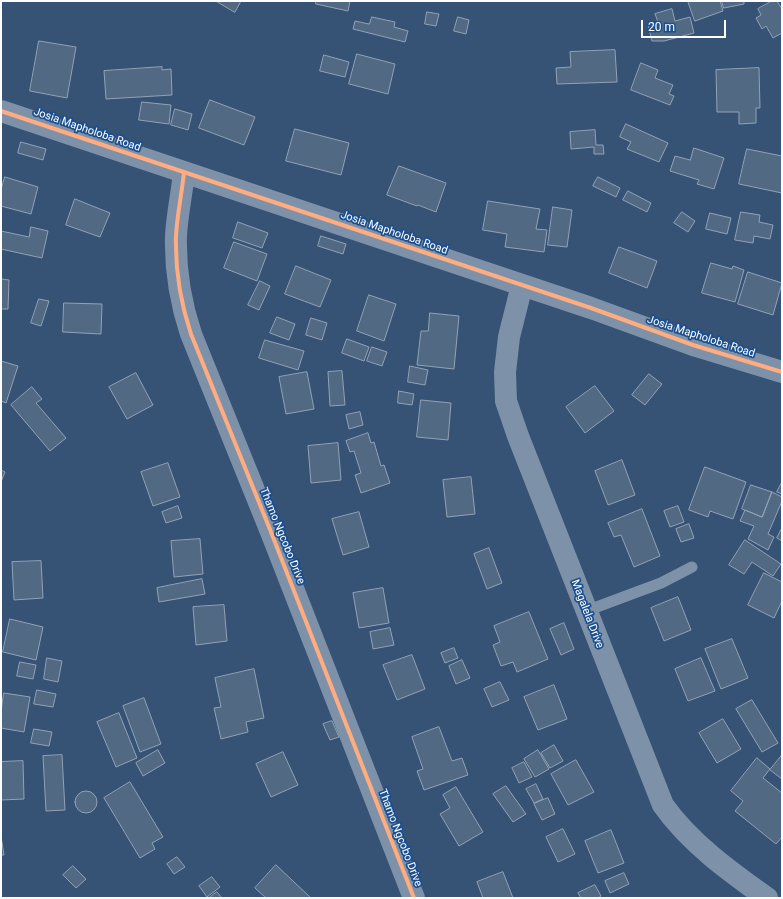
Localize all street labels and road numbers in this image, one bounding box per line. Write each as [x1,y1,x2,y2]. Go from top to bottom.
street label: Josia Mapholoba Road [32,105,142,155]
street label: Josia Mapholoba Road [339,208,449,258]
street label: Josia Mapholoba Road [645,313,757,361]
street label: Thamo Ngcobo Drive [257,486,307,586]
street label: Magalela Drive [568,578,606,650]
street label: Thamo Ngcobo Drive [375,787,425,889]

